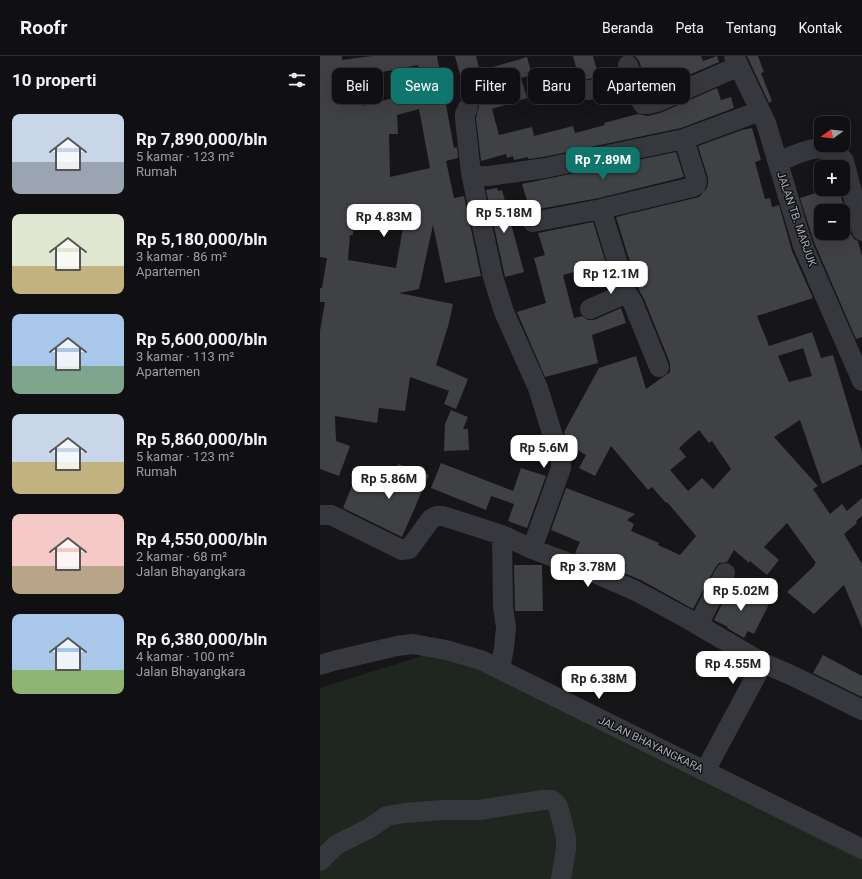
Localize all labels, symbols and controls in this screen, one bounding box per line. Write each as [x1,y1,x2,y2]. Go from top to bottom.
text: Roofr [20,16,67,39]
text: Beranda [602,20,653,36]
text: Peta [675,20,704,36]
text: Tentang [726,20,776,36]
text: Kontak [798,20,842,36]
chip: Beli [332,68,383,104]
chip: Sewa [391,68,453,104]
chip: Filter [461,68,520,104]
chip: Baru [528,68,585,104]
chip: Apartemen [593,68,690,104]
icon: filters [286,69,308,91]
text: 10 properti [12,70,97,90]
north arrow [814,116,850,152]
map controls [814,116,850,240]
text: Rp 7,890,000/bln [136,129,267,149]
icon: home [44,130,92,178]
pin: Rp 7.89M [562,147,644,181]
text: 5 kamar · 123 m² [136,149,234,164]
text: Rp 7.89M [575,152,631,167]
button: + [814,160,850,196]
text: Rumah [136,164,177,179]
street label: JALAN TB. MARJUK [774,170,819,268]
pin: Rp 5.18M [463,200,545,234]
pin: Rp 4.83M [343,204,425,238]
button: − [814,204,850,240]
text: Rp 5.18M [476,205,532,220]
text: Rp 4.83M [356,209,412,224]
text: Rp 5,180,000/bln [136,229,267,249]
icon: home [44,230,92,278]
text: 3 kamar · 86 m² [136,249,227,264]
pin: Rp 12.1M [570,261,652,295]
text: Apartemen [136,264,200,279]
text: Rp 12.1M [583,266,639,281]
text: Rp 5,600,000/bln [136,329,267,349]
icon: home [44,330,92,378]
text: 3 kamar · 113 m² [136,349,234,364]
text: Apartemen [136,364,200,379]
text: Rp 5,860,000/bln [136,429,267,449]
icon: home [44,430,92,478]
pin: Rp 5.6M [507,435,581,469]
text: Rp 5.6M [520,440,568,455]
text: 5 kamar · 123 m² [136,449,234,464]
text: Rumah [136,464,177,479]
pin: Rp 5.86M [348,466,430,500]
text: Rp 5.86M [361,471,417,486]
text: Rp 4,550,000/bln [136,529,267,549]
icon: home [44,530,92,578]
text: 2 kamar · 68 m² [136,549,227,564]
pin: Rp 3.78M [547,554,629,588]
text: Rp 3.78M [560,559,616,574]
text: Jalan Bhayangkara [136,564,246,579]
pin: Rp 5.02M [700,578,782,612]
text: Rp 5.02M [713,583,769,598]
text: Rp 6,380,000/bln [136,629,267,649]
icon: home [44,630,92,678]
text: 4 kamar · 100 m² [136,649,234,664]
pin: Rp 4.55M [692,651,774,685]
text: Rp 4.55M [705,656,761,671]
text: Jalan Bhayangkara [136,664,246,679]
pin: Rp 6.38M [558,666,640,700]
text: Rp 6.38M [571,671,627,686]
street label: JALAN BHAYANGKARA [596,713,706,776]

